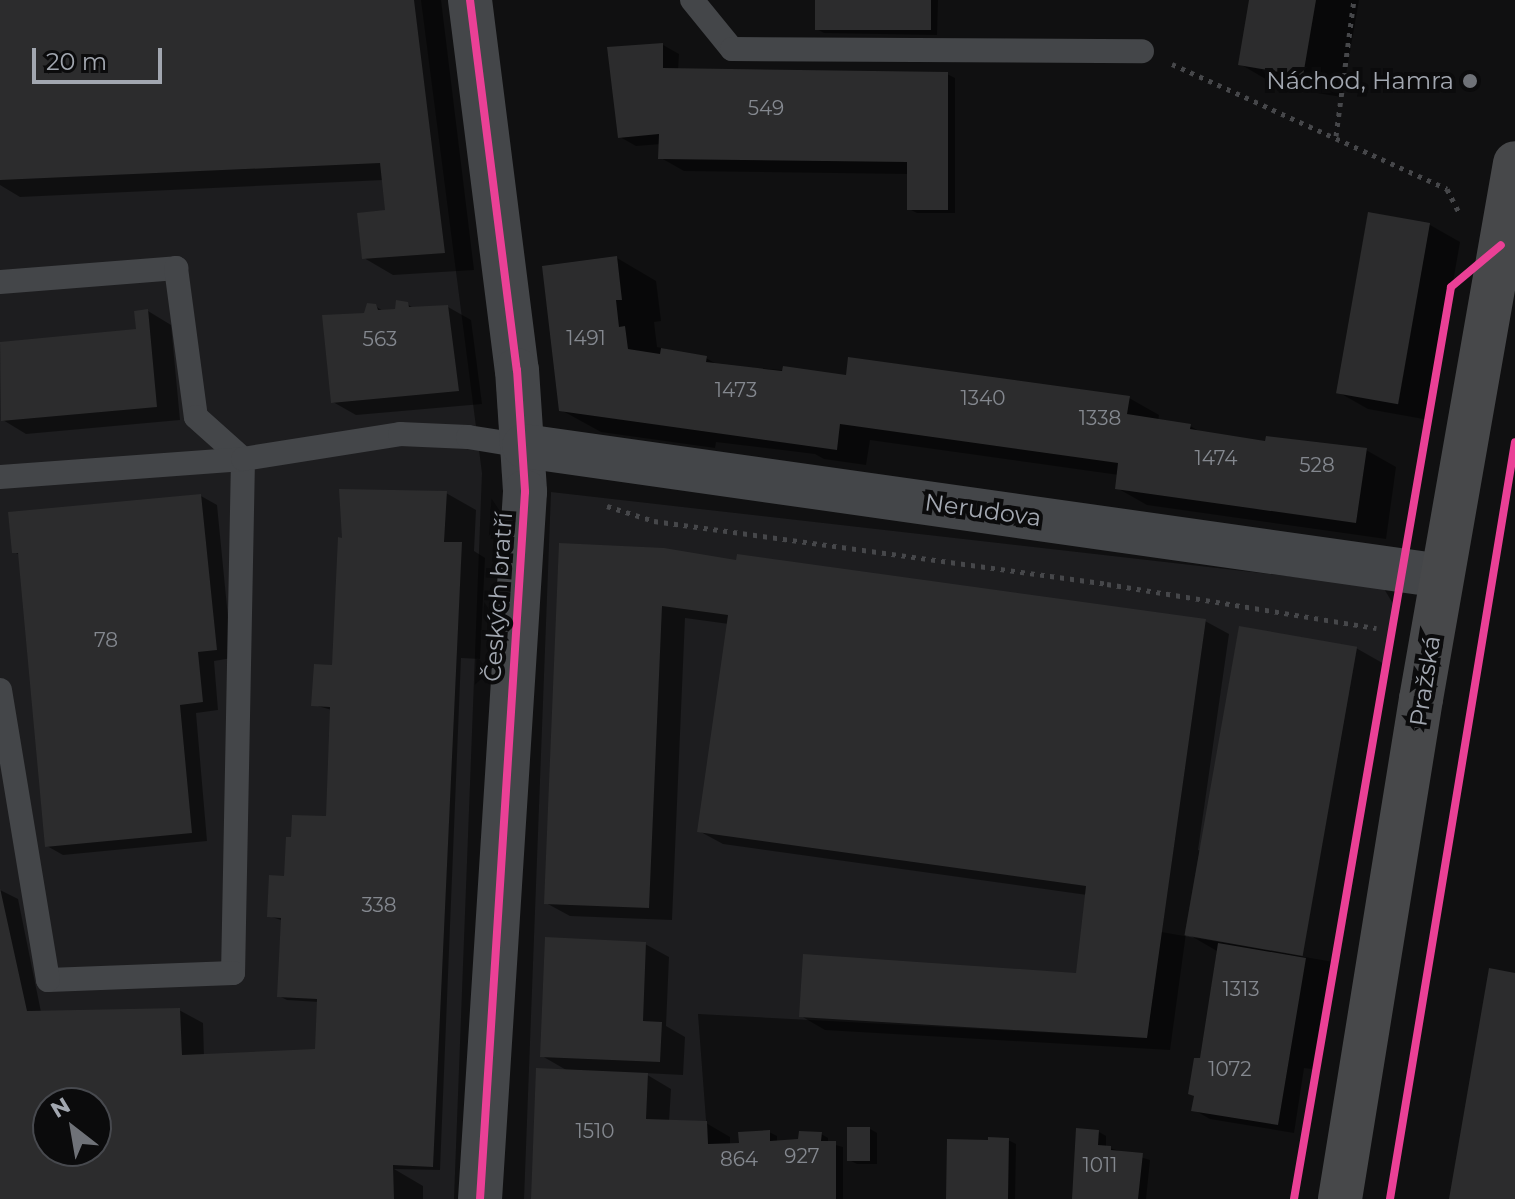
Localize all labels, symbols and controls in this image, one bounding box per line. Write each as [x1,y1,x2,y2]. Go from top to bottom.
scale bar [36,32,166,82]
text: 20 m [46,47,107,76]
place label: Náchod, Hamra [1266,67,1454,95]
marker: Náchod, Hamra [1461,72,1479,90]
house number: 549 [748,96,784,120]
house number: 1491 [566,326,606,350]
house number: 563 [363,327,397,351]
house number: 1473 [715,378,757,402]
house number: 1340 [961,386,1005,410]
house number: 1338 [1079,406,1121,430]
house number: 1474 [1194,446,1238,470]
house number: 528 [1299,453,1335,477]
street label: Nerudova [923,488,1043,532]
street label: Českých bratří [478,511,518,683]
house number: 78 [94,628,118,652]
street label: Pražská [1404,633,1446,729]
house number: 338 [361,893,397,917]
house number: 1313 [1223,977,1259,1001]
house number: 1072 [1208,1057,1252,1081]
north arrow [32,1087,112,1167]
text: N [46,1092,75,1124]
house number: 1510 [576,1119,614,1143]
house number: 927 [784,1144,820,1168]
house number: 864 [720,1147,758,1171]
house number: 1011 [1083,1153,1117,1177]

